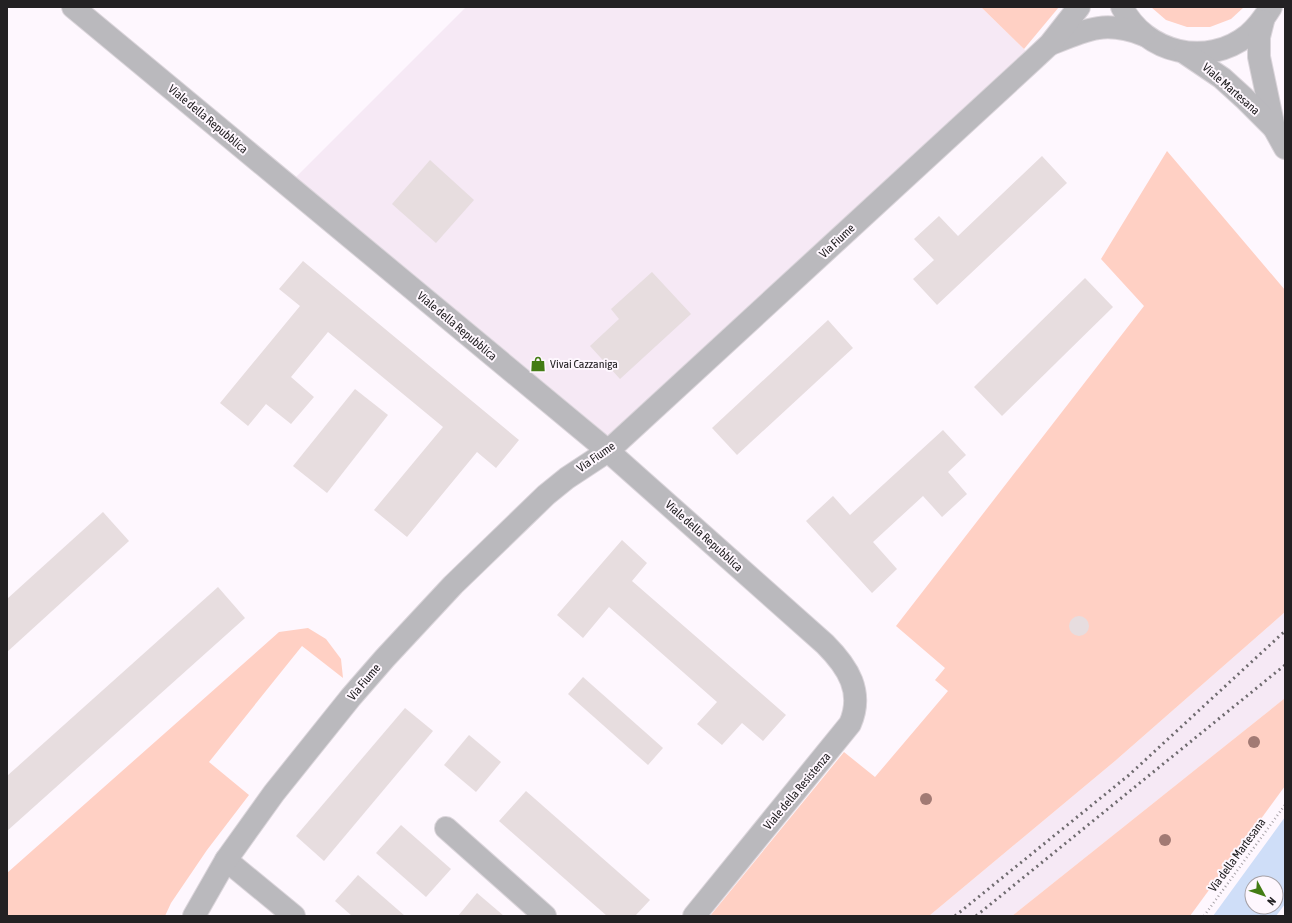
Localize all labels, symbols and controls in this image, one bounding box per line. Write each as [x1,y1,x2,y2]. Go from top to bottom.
street label: Viale Martesana [1199,60,1263,118]
street label: Viale della Repubblica [165,82,251,156]
street label: Via Fiume [816,221,858,261]
street label: Viale della Repubblica [414,289,500,363]
shop icon: Vivai Cazzaniga [529,355,547,373]
place label: Vivai Cazzaniga [550,357,618,371]
street label: Via Fiume [574,439,618,475]
street label: Viale della Repubblica [662,498,746,574]
street label: Via Fiume [345,661,383,703]
street label: Viale della Resistenza [761,750,833,832]
street label: Via della Martesana [1206,815,1268,895]
north arrow [1244,875,1284,915]
text: N [1265,895,1278,908]

